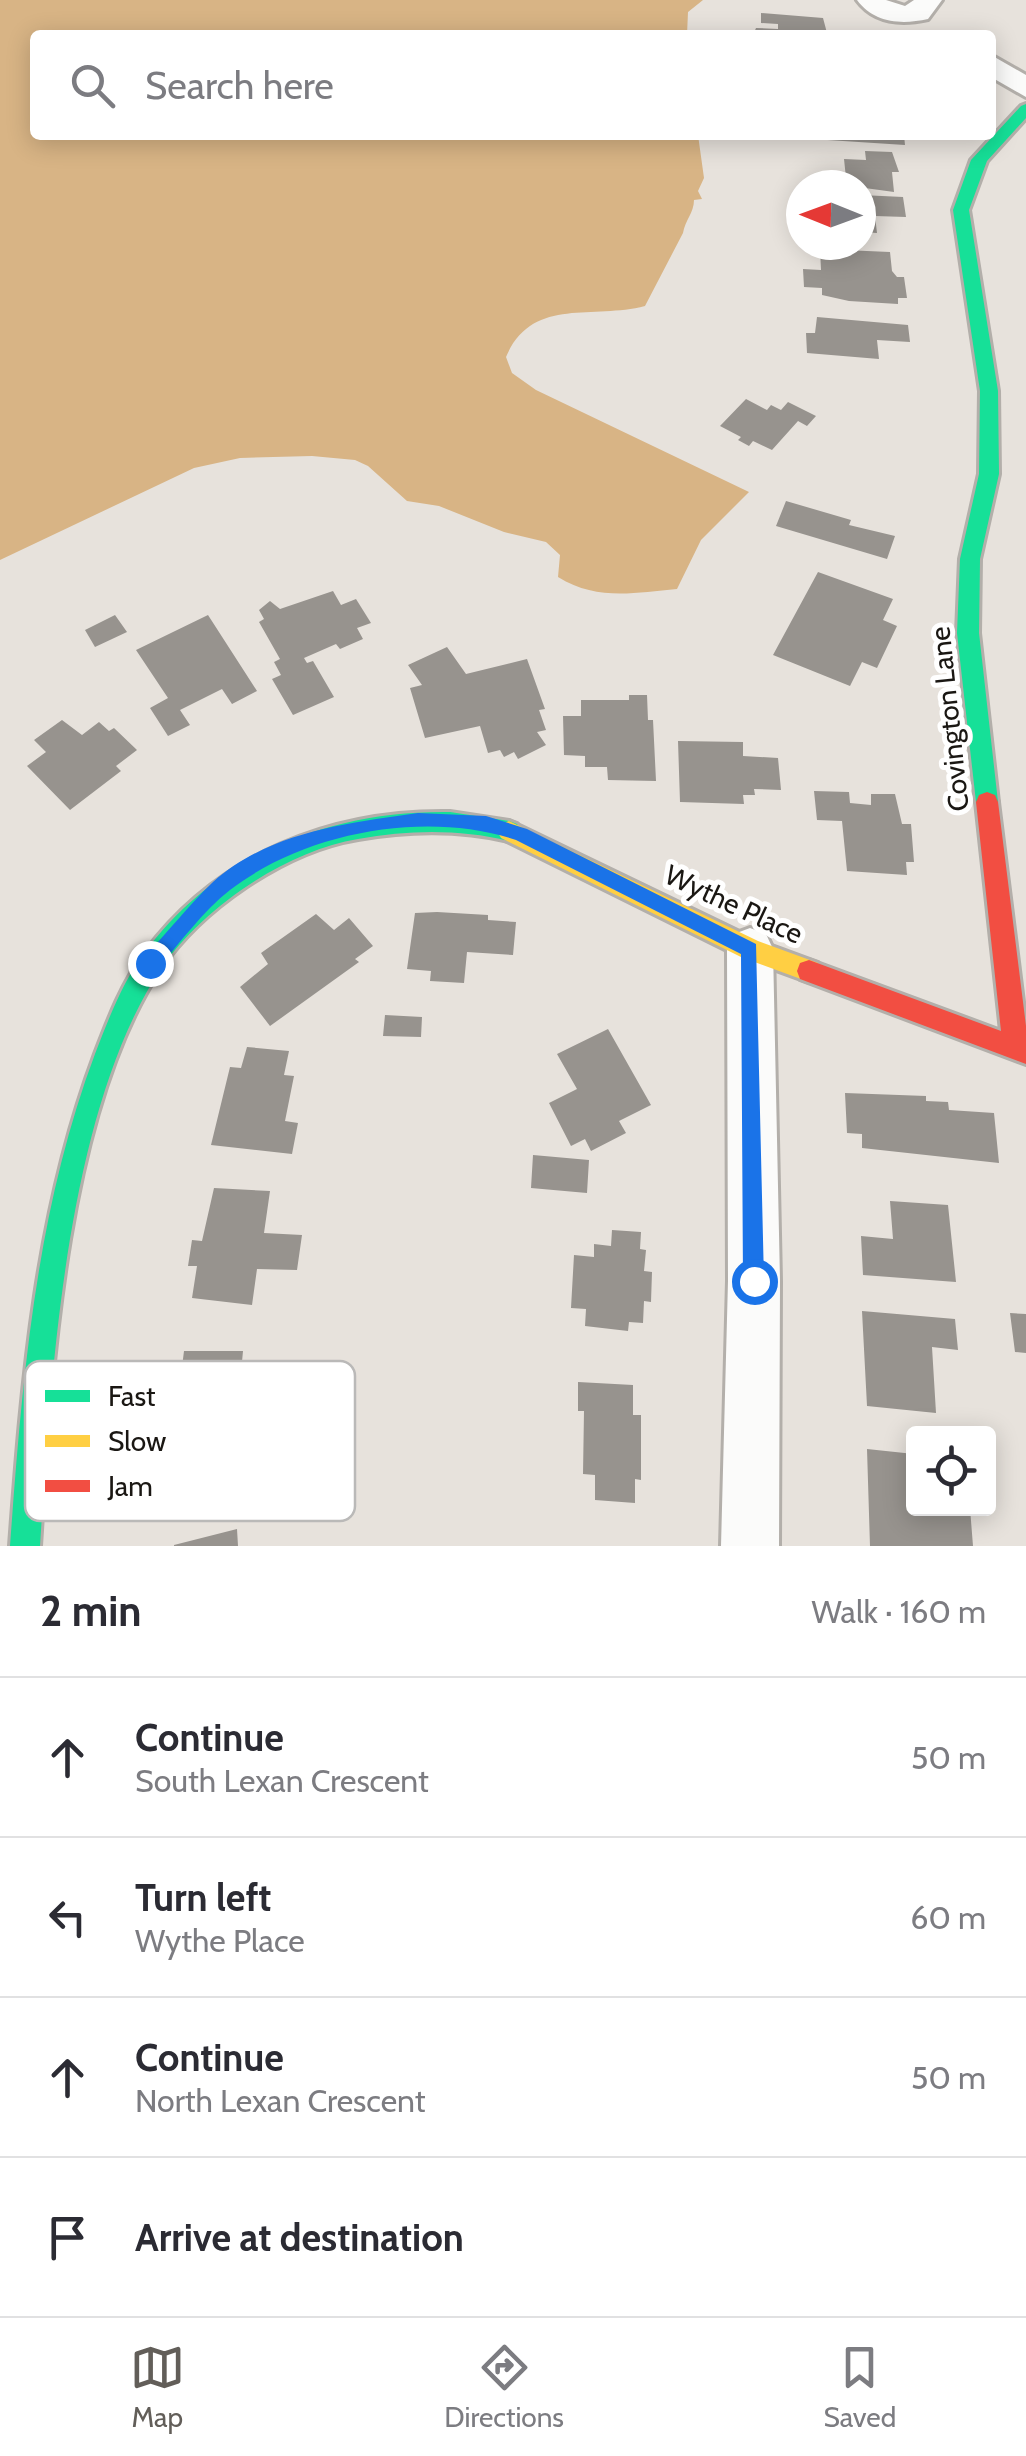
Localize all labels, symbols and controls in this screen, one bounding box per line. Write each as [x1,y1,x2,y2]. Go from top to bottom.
search box [30,30,996,140]
icon: search [65,58,120,113]
text: Search here [145,62,334,109]
north arrow [786,170,876,260]
street label: Covington Lane [922,625,976,813]
street label: Wythe Place [660,857,808,951]
route end [128,941,174,987]
route start [732,1259,778,1305]
legend [25,1361,355,1521]
text: Fast [108,1379,156,1413]
text: Slow [108,1424,166,1458]
map controls [906,1426,996,1516]
button: locate [906,1426,996,1516]
text: Jam [107,1469,153,1503]
text: 2 min [40,1585,141,1637]
text: Walk · 160 m [812,1592,986,1631]
text: Continue [135,1714,284,1761]
icon: ahead [40,1730,95,1785]
text: 50 m [911,1738,986,1777]
text: South Lexan Crescent [135,1761,429,1800]
text: Turn left [135,1874,271,1921]
icon: left [40,1890,95,1945]
text: 60 m [910,1898,986,1937]
text: Wythe Place [135,1921,305,1960]
text: Continue [135,2034,284,2081]
icon: ahead [40,2050,95,2105]
text: 50 m [911,2058,986,2097]
text: North Lexan Crescent [135,2081,425,2120]
icon: arrive [40,2210,95,2265]
text: Arrive at destination [135,2214,464,2261]
tab: Map [130,2340,185,2434]
tab: Directions [444,2340,564,2434]
tab: Saved [824,2340,896,2434]

